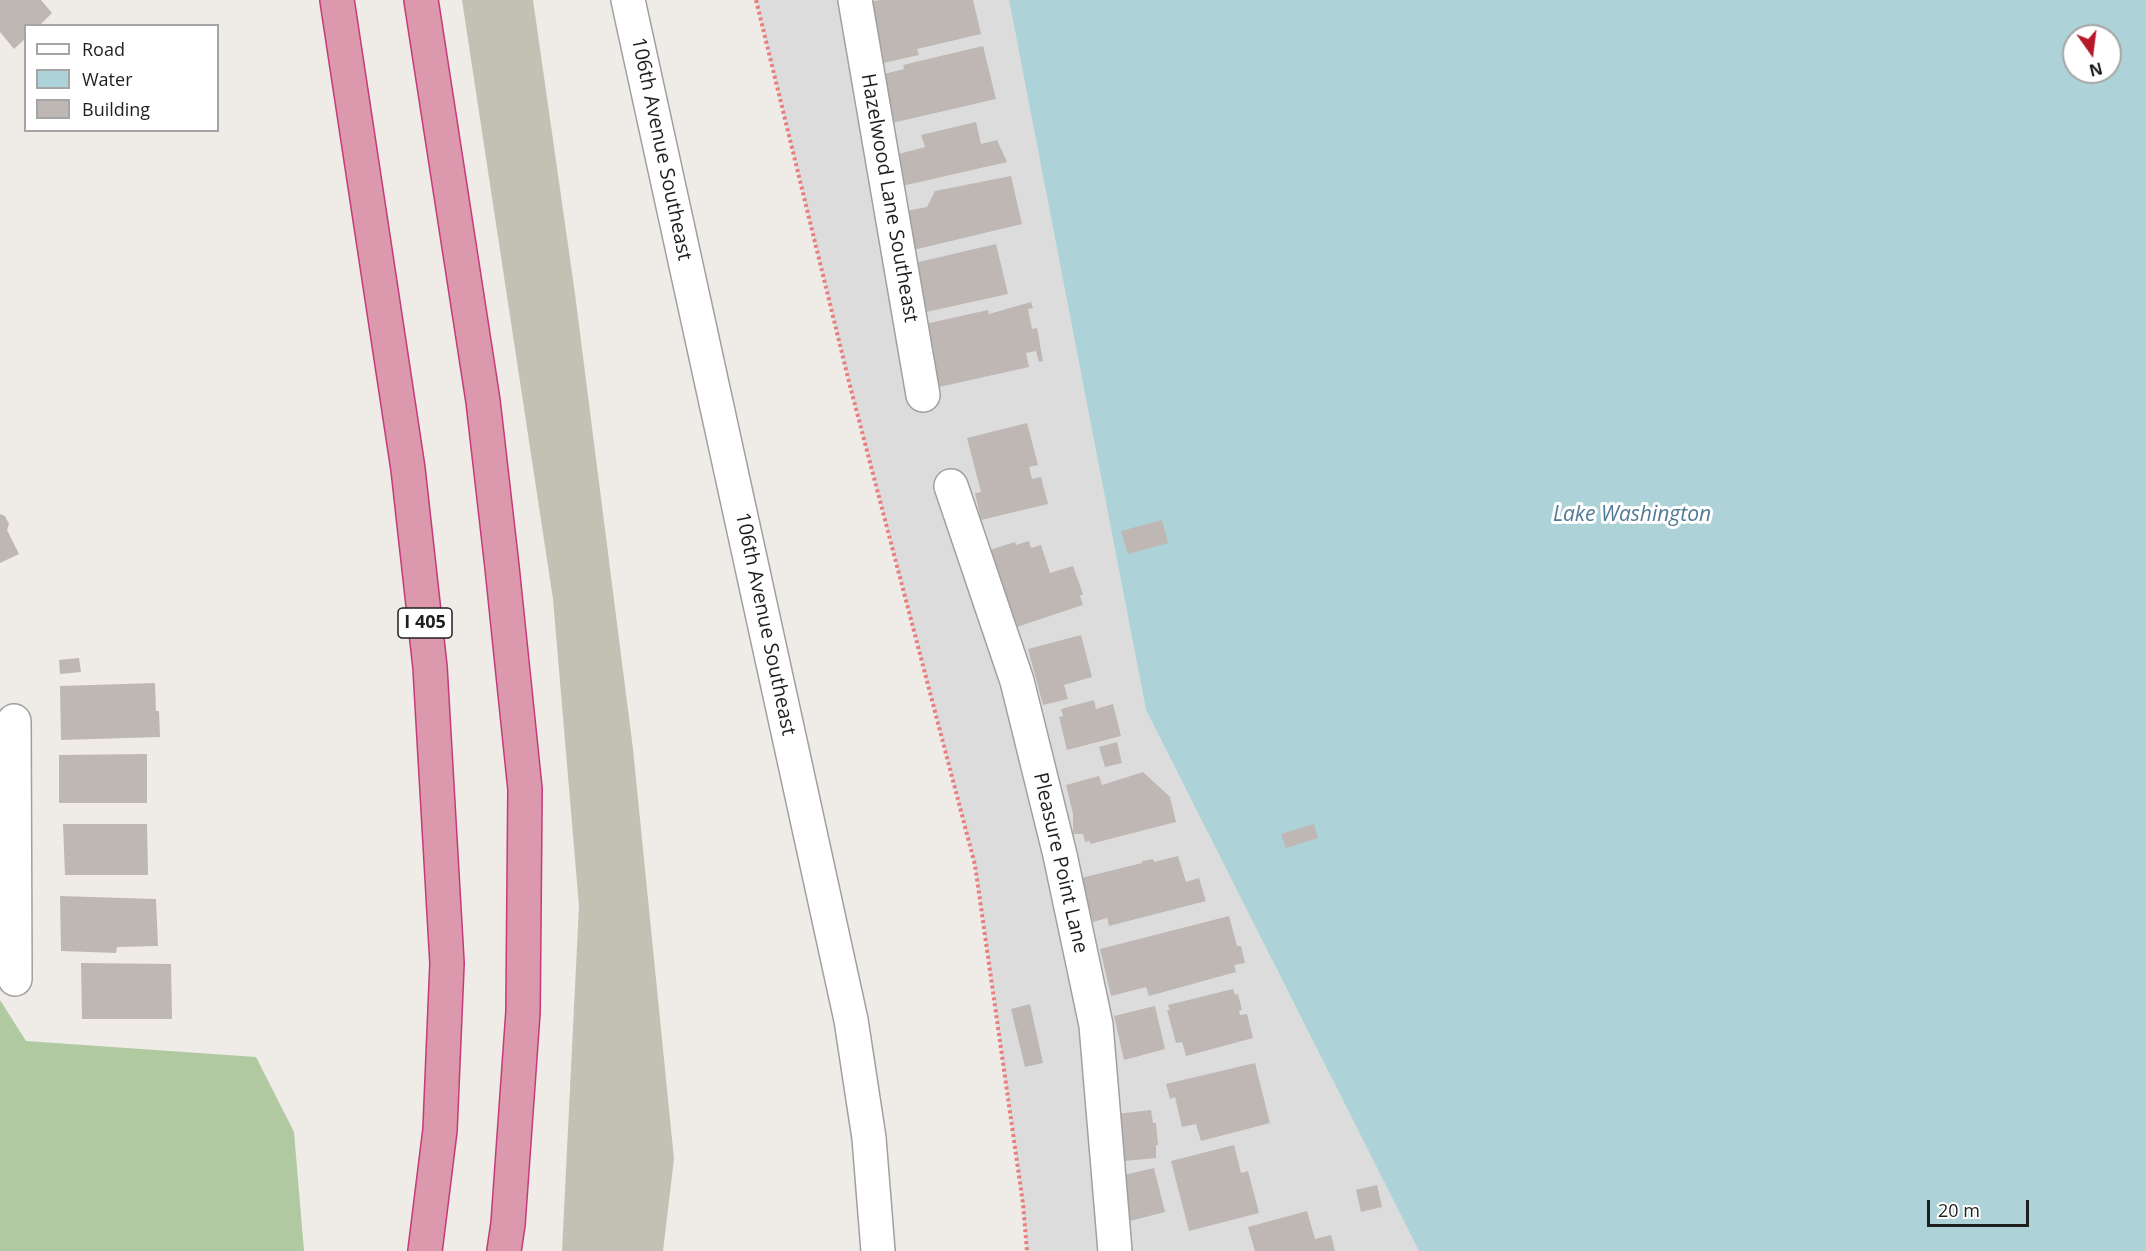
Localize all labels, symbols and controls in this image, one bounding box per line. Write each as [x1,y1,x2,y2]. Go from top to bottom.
legend [24,24,219,132]
north arrow [2062,24,2122,84]
street label: 106th Avenue Southeast [626,35,696,263]
text: Road [82,37,125,61]
text: N [2087,57,2105,82]
text: Water [82,67,133,91]
street label: Hazelwood Lane Southeast [855,72,923,324]
text: Building [82,97,150,121]
water label: Lake Washington [1553,502,1711,528]
street label: 106th Avenue Southeast [730,510,800,738]
road number: I 405 [398,608,452,638]
street label: Pleasure Point Lane [1028,770,1092,956]
scale bar [1930,1188,2032,1226]
text: 20 m [1938,1198,1980,1222]

